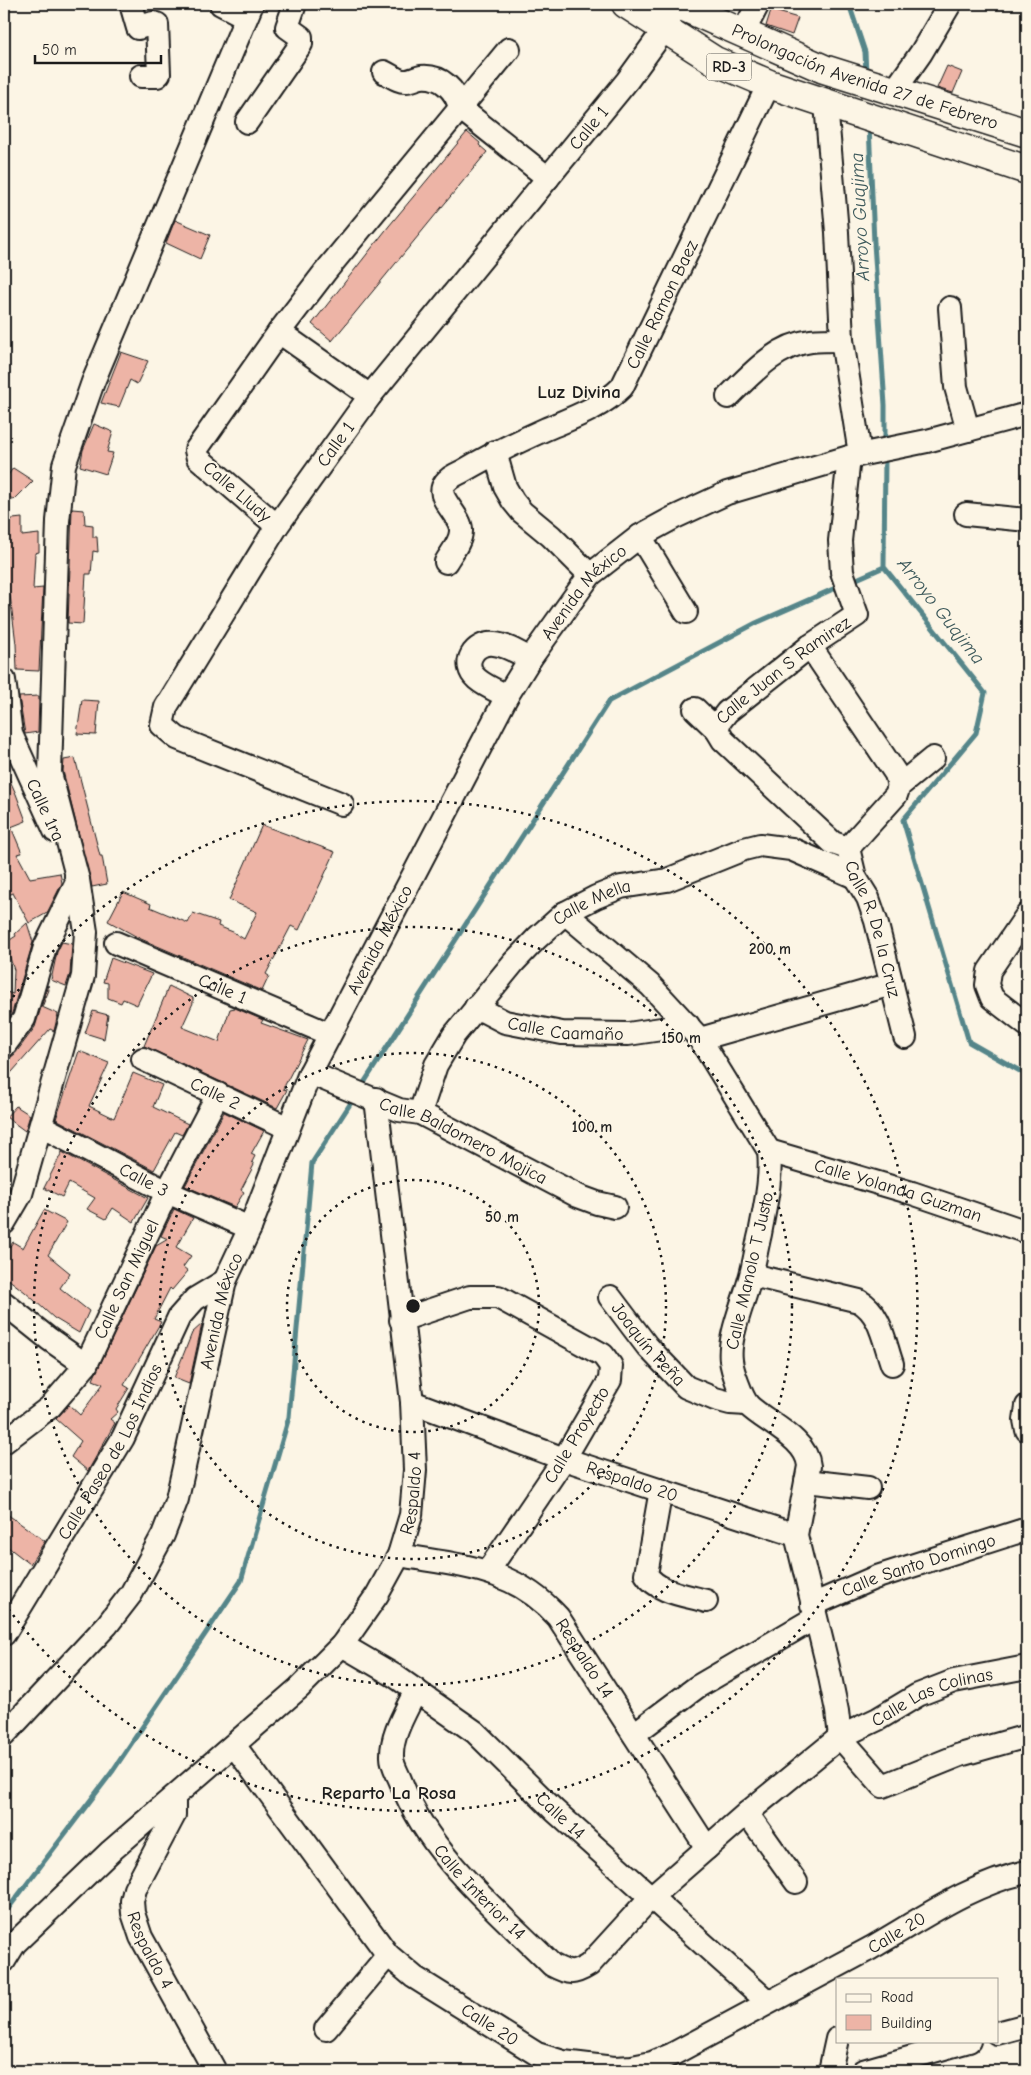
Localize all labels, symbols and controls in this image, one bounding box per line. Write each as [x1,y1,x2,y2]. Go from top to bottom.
street label: Prolongación Avenida 27 de Febrero [729,19,1001,134]
scale bar [35,32,161,64]
text: 50 m [42,41,77,59]
road number: RD-3 [706,54,752,80]
street label: Calle 1 [565,102,613,154]
water label: Arroyo Guajima [846,152,874,283]
street label: Calle Ramon Baez [622,236,702,373]
district label: Luz Divina [537,381,621,403]
street label: Calle 1 [312,417,359,471]
street label: Calle Lludy [199,457,276,528]
street label: Avenida México [537,540,631,644]
water label: Arroyo Guajima [892,553,989,669]
street label: Calle Juan S Ramirez [711,612,855,728]
street label: Calle 1ra [21,775,69,845]
street label: Calle R. De la Cruz [841,859,905,1000]
street label: Calle Mella [548,875,632,930]
street label: Avenida México [342,881,417,998]
text: 200 m [749,940,791,958]
street label: Calle 1 [195,969,250,1008]
street label: Calle Caamaño [506,1012,624,1044]
text: 150 m [661,1029,701,1047]
street label: Calle 2 [187,1073,244,1114]
street label: Calle Baldomero Mojica [376,1092,551,1189]
text: 100 m [572,1118,612,1136]
street label: Calle Yolanda Guzman [812,1154,985,1226]
street label: Calle 3 [116,1158,172,1201]
street label: Calle Manolo T Justo [722,1190,778,1352]
text: 50 m [485,1208,519,1226]
street label: Calle San Miguel [89,1216,163,1342]
street label: Avenida México [195,1249,247,1371]
centre of rings [404,1297,422,1315]
street label: Joaquín Peña [607,1298,690,1390]
street label: Calle Paseo de Los Indios [53,1360,166,1544]
street label: Calle Proyecto [540,1383,614,1487]
street label: Respaldo 4 [395,1451,426,1537]
street label: Respaldo 20 [584,1456,681,1506]
street label: Calle Santo Domingo [838,1529,998,1601]
street label: Respaldo 14 [551,1615,618,1702]
street label: Calle Las Colinas [868,1663,994,1731]
district label: Reparto La Rosa [322,1782,456,1804]
street label: Calle 14 [532,1788,590,1844]
street label: Calle Interior 14 [429,1840,530,1944]
street label: Calle 20 [864,1907,929,1958]
street label: Respaldo 4 [123,1909,178,1992]
legend [836,1978,998,2042]
text: Road [881,1988,913,2006]
street label: Calle 20 [457,1999,522,2050]
text: Building [881,2014,932,2032]

